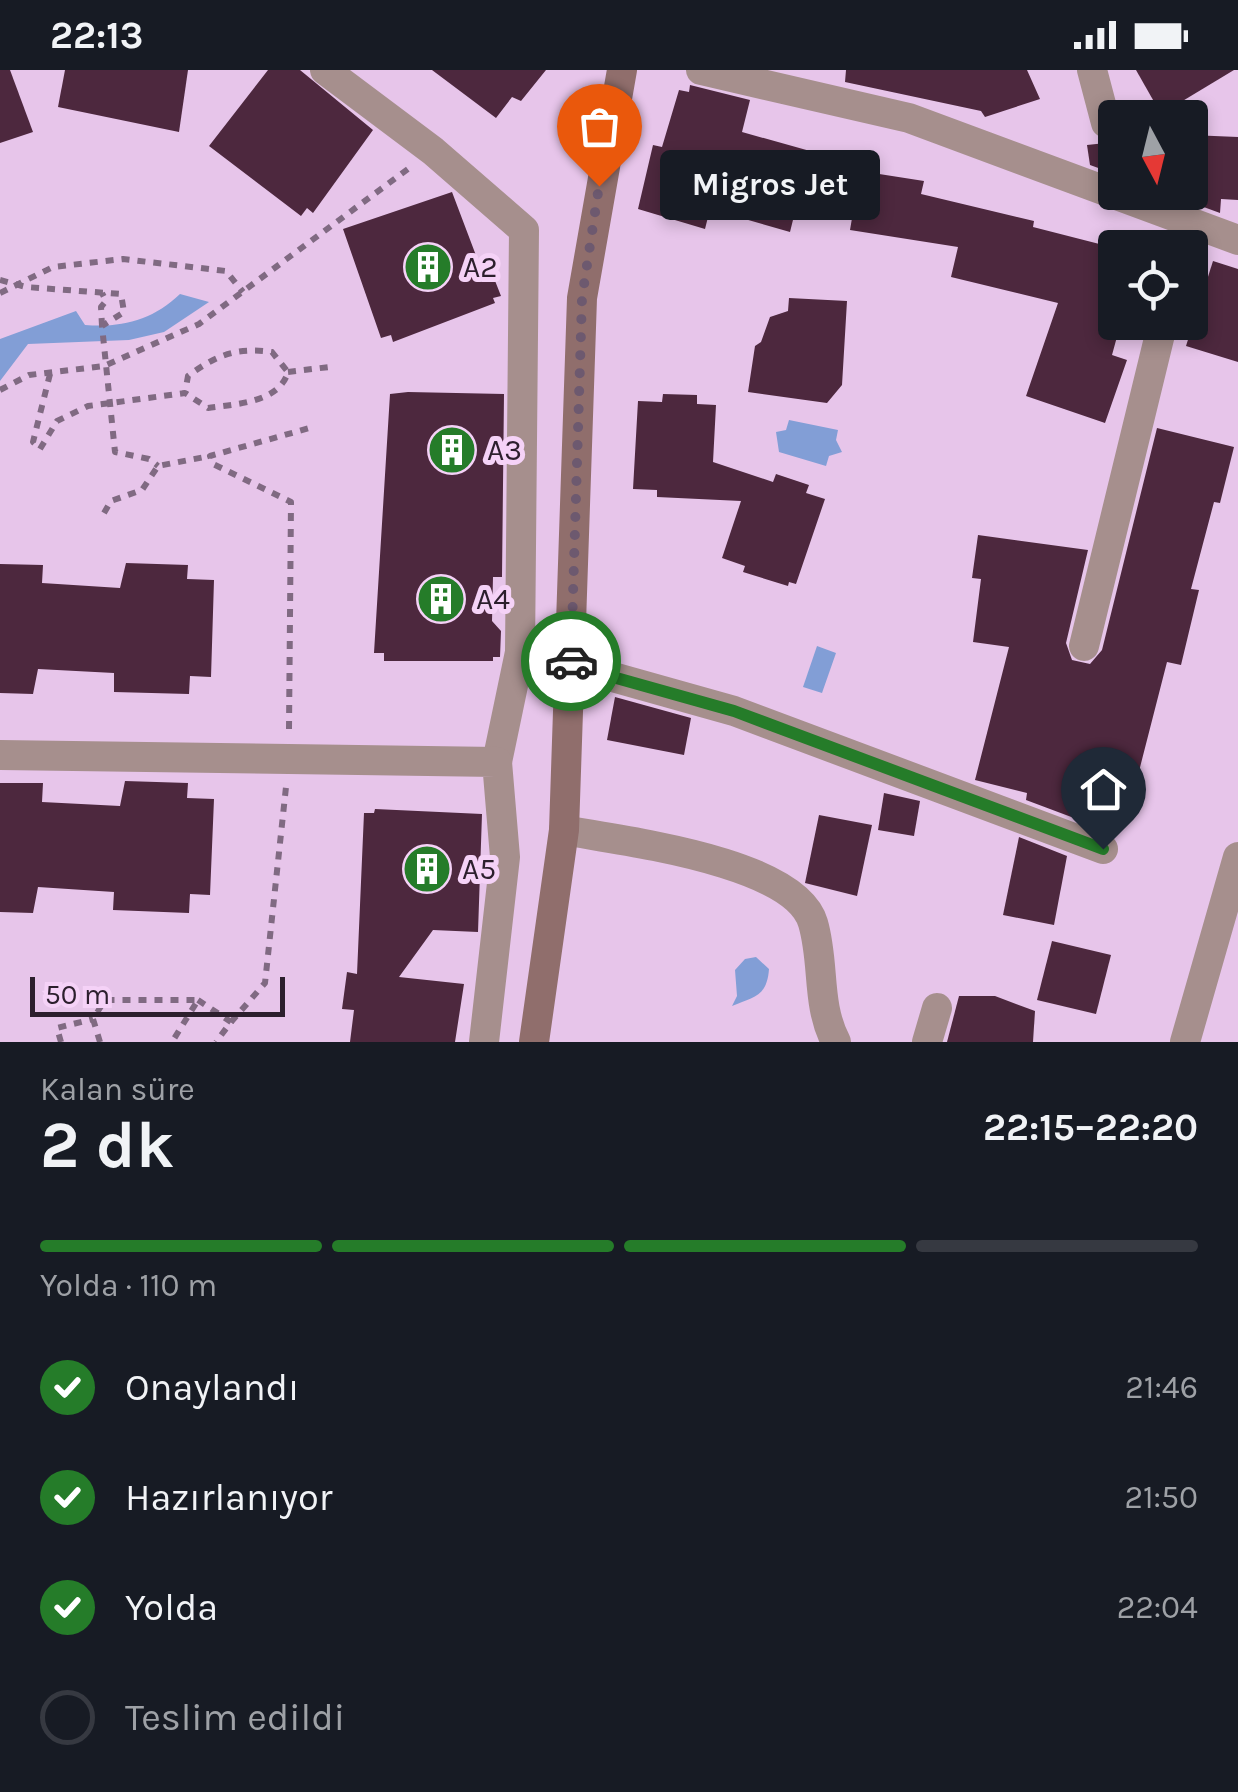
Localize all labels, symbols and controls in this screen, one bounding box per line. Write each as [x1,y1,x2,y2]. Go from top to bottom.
text: 22:13 [50,13,143,58]
pin [557,84,642,187]
icon: bag [572,99,627,154]
north arrow [1098,100,1208,210]
map controls [1098,100,1208,340]
callout: Migros Jet [659,151,879,221]
text: Migros Jet [692,166,848,203]
button: locate [1098,230,1208,340]
building icon: A2 [402,241,454,293]
place label: A2 [463,249,498,285]
building icon: A3 [426,424,478,476]
place label: A3 [487,432,522,468]
building icon: A4 [415,573,467,625]
place label: A4 [476,581,510,617]
courier [521,611,621,711]
icon: car [544,634,599,689]
pin [1061,747,1146,850]
icon: home [1076,762,1131,817]
building icon: A5 [401,843,453,895]
place label: A5 [462,851,496,887]
scale bar [30,972,285,1016]
text: 50 m [45,978,110,1011]
text: Kalan süre [40,1071,195,1108]
text: 22:15–22:20 [983,1105,1198,1150]
text: 2 dk [40,1107,174,1183]
text: Yolda · 110 m [40,1267,217,1304]
icon: check [40,1360,95,1415]
text: Onaylandı [125,1365,299,1410]
text: 21:46 [1125,1369,1198,1406]
icon: check [40,1470,95,1525]
text: Hazırlanıyor [125,1475,332,1520]
text: 21:50 [1124,1479,1198,1516]
icon: check [40,1580,95,1635]
text: Yolda [125,1585,218,1630]
text: 22:04 [1117,1589,1198,1626]
text: Teslim edildi [125,1695,345,1740]

